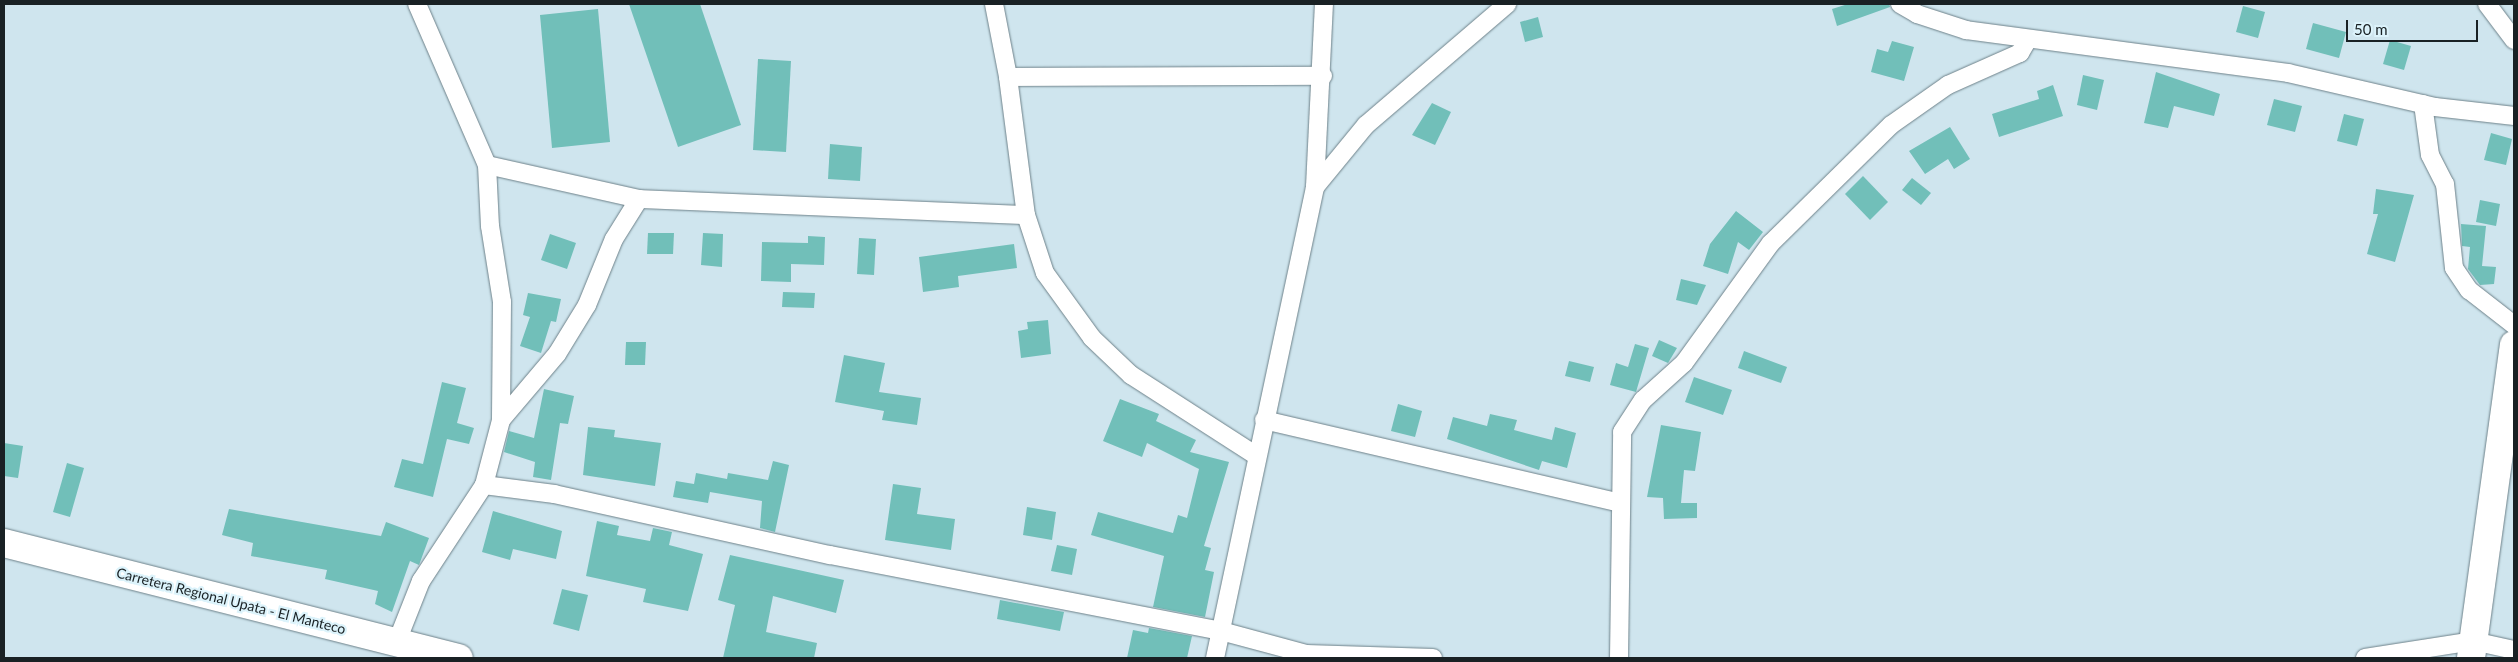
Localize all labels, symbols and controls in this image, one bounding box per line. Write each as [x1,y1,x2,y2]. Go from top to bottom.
scale bar [2348,10,2480,42]
text: 50 m [2354,20,2388,38]
street label: Carretera Regional Upata - El Manteco [115,564,347,638]

